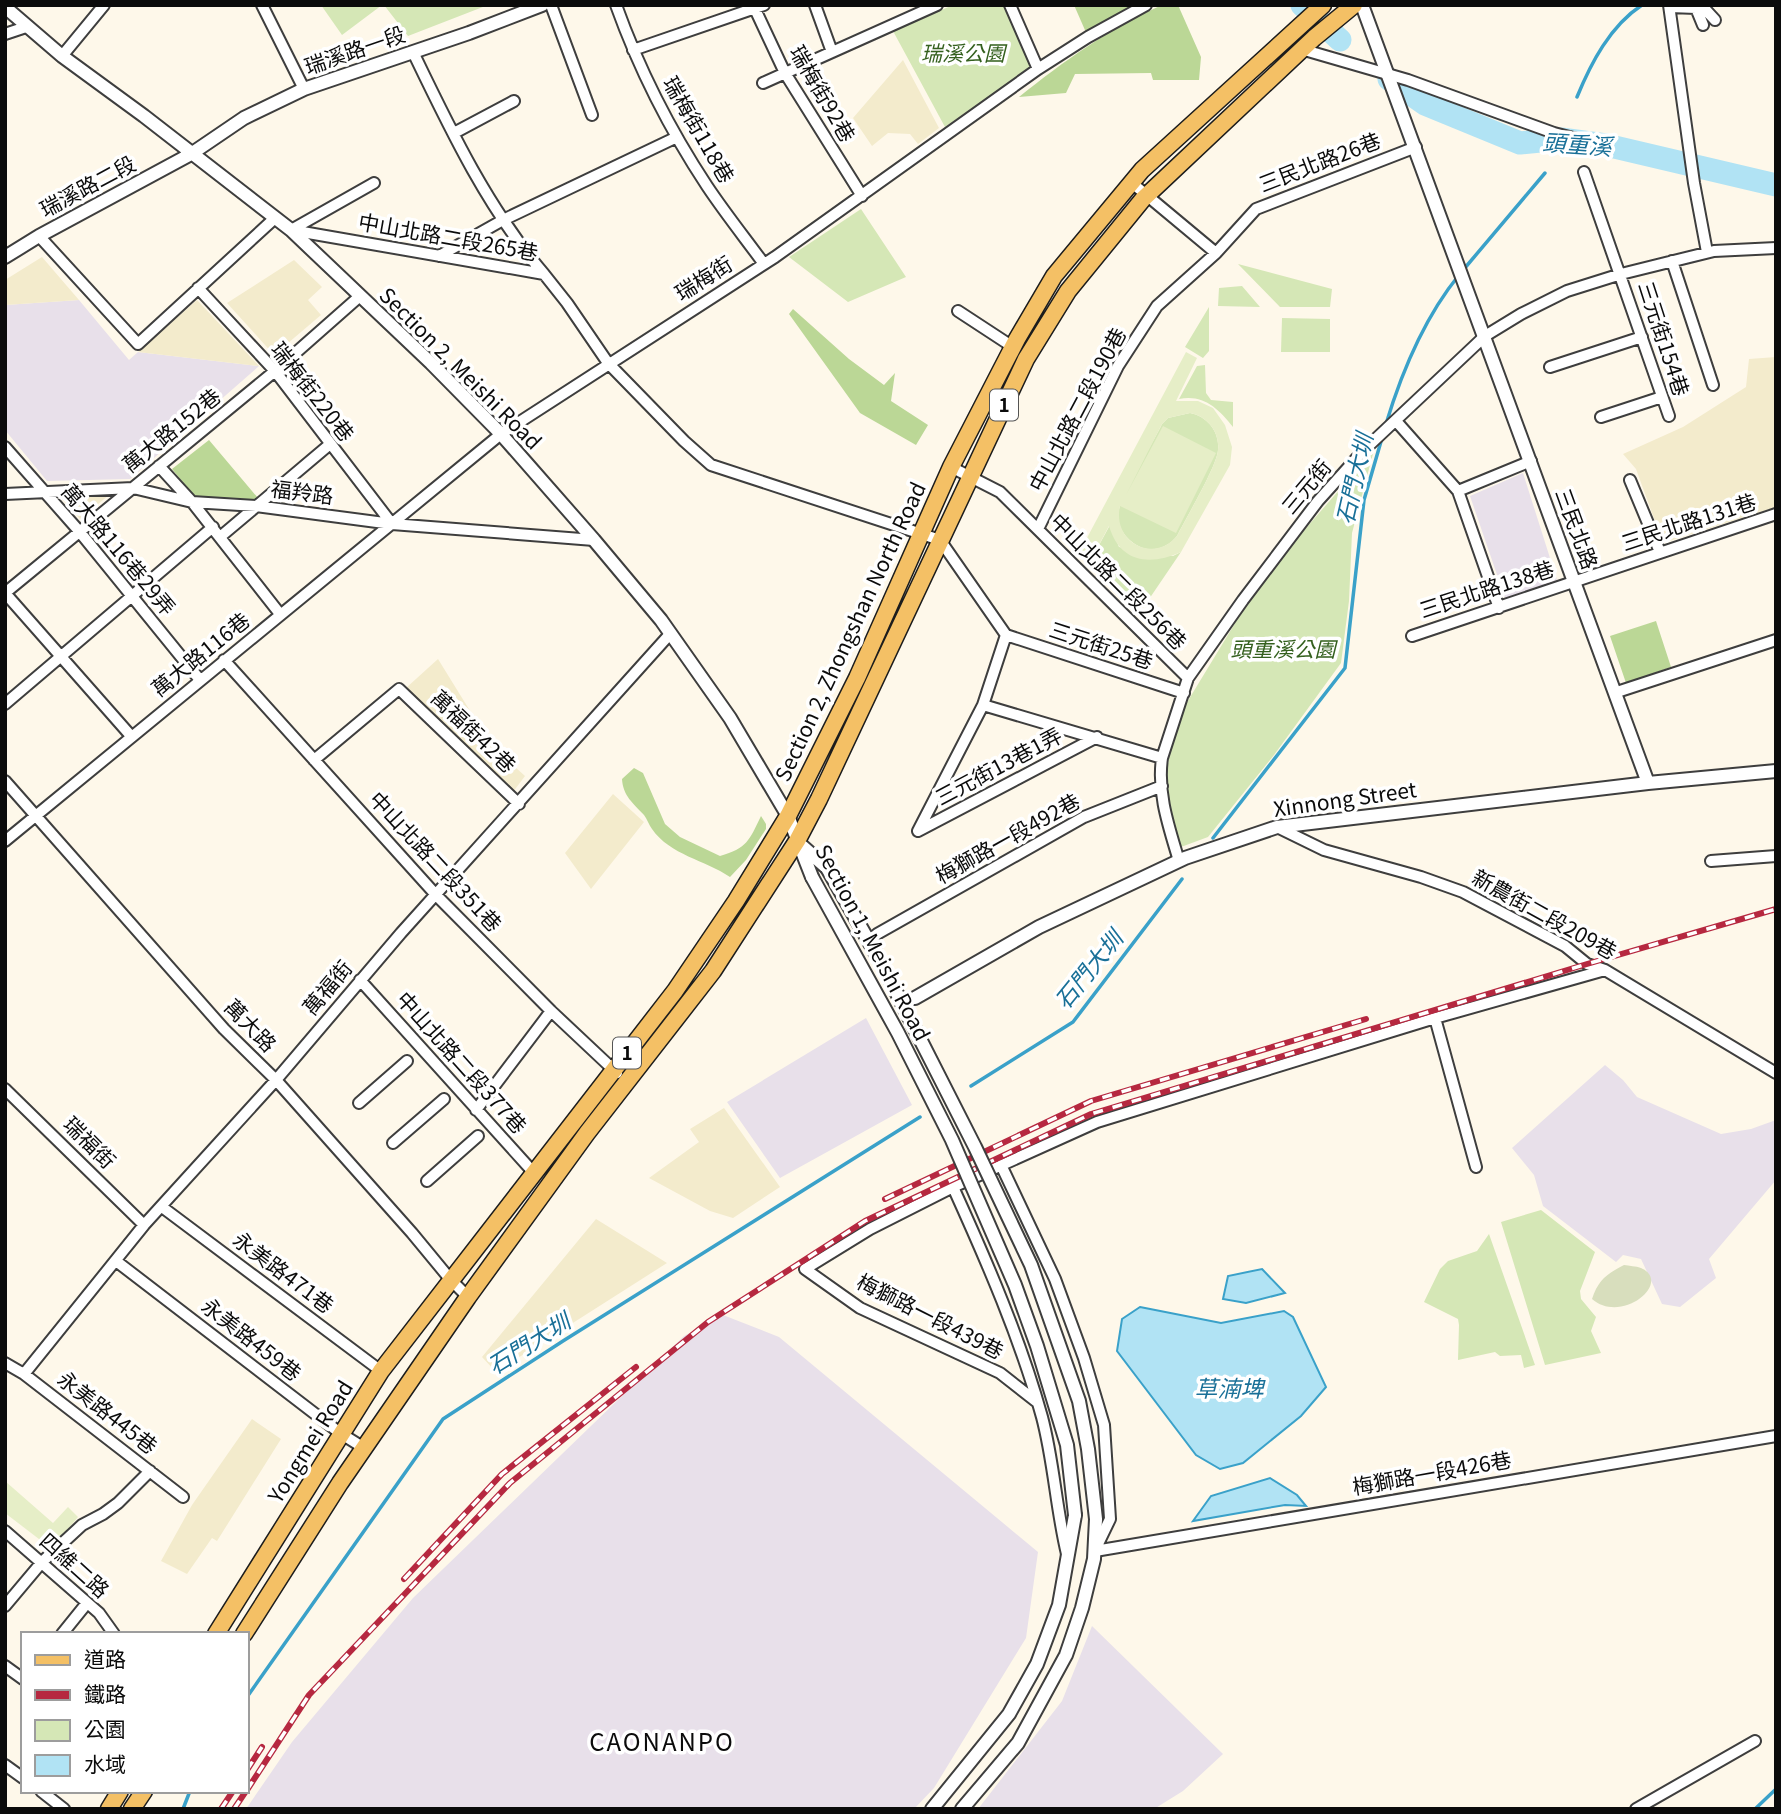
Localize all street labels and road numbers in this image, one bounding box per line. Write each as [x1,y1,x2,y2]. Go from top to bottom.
street label: 瑞溪路一段 [300,18,409,80]
street label: 瑞梅街92巷 [784,39,864,147]
street label: 瑞梅街118巷 [657,70,742,188]
street label: 三民北路26巷 [1254,124,1385,198]
street label: 瑞溪路二段 [34,147,140,223]
street label: 中山北路二段265巷 [356,205,541,267]
street label: 瑞梅街 [668,248,738,307]
street label: 三元街154巷 [1632,277,1698,400]
street label: Section 2, Meishi Road [374,280,549,455]
street label: 中山北路二段190巷 [1020,322,1132,496]
street label: 瑞梅街220巷 [265,335,362,447]
street label: 萬大路152巷 [115,380,226,479]
road number: 1 [990,390,1018,420]
street label: 三元街 [1274,452,1337,519]
street label: 福羚路 [269,472,335,510]
street label: 萬大路116巷29弄 [56,477,184,621]
street label: Section 2, Zhongshan North Road [766,477,932,786]
street label: 三民北路 [1549,484,1606,573]
street label: 三民北路131巷 [1617,485,1760,557]
street label: 中山北路二段256巷 [1044,506,1194,656]
street label: 三民北路138巷 [1415,552,1558,624]
street label: 萬大路116巷 [144,604,255,703]
street label: 三元街25巷 [1046,613,1157,675]
street label: 萬福街42巷 [425,682,523,779]
street label: 三元街13巷1弄 [929,719,1067,811]
street label: Xinnong Street [1271,773,1418,823]
street label: 中山北路二段351巷 [363,784,509,937]
street label: 梅獅路一段492巷 [929,785,1085,889]
street label: Section 1, Meishi Road [809,839,938,1046]
street label: 新農街二段209巷 [1467,861,1623,965]
street label: 萬福街 [295,953,358,1020]
street label: 中山北路二段377巷 [390,984,535,1139]
street label: 萬大路 [219,992,284,1058]
road number: 1 [613,1037,641,1068]
street label: 瑞福街 [58,1109,123,1174]
street label: 永美路471巷 [228,1224,341,1319]
street label: 梅獅路一段439巷 [852,1265,1009,1365]
street label: 永美路459巷 [196,1290,308,1387]
street label: 永美路445巷 [52,1363,164,1460]
street label: Yongmei Road [259,1374,359,1509]
street label: 梅獅路一段426巷 [1350,1443,1514,1501]
street label: 四維二路 [34,1525,117,1604]

